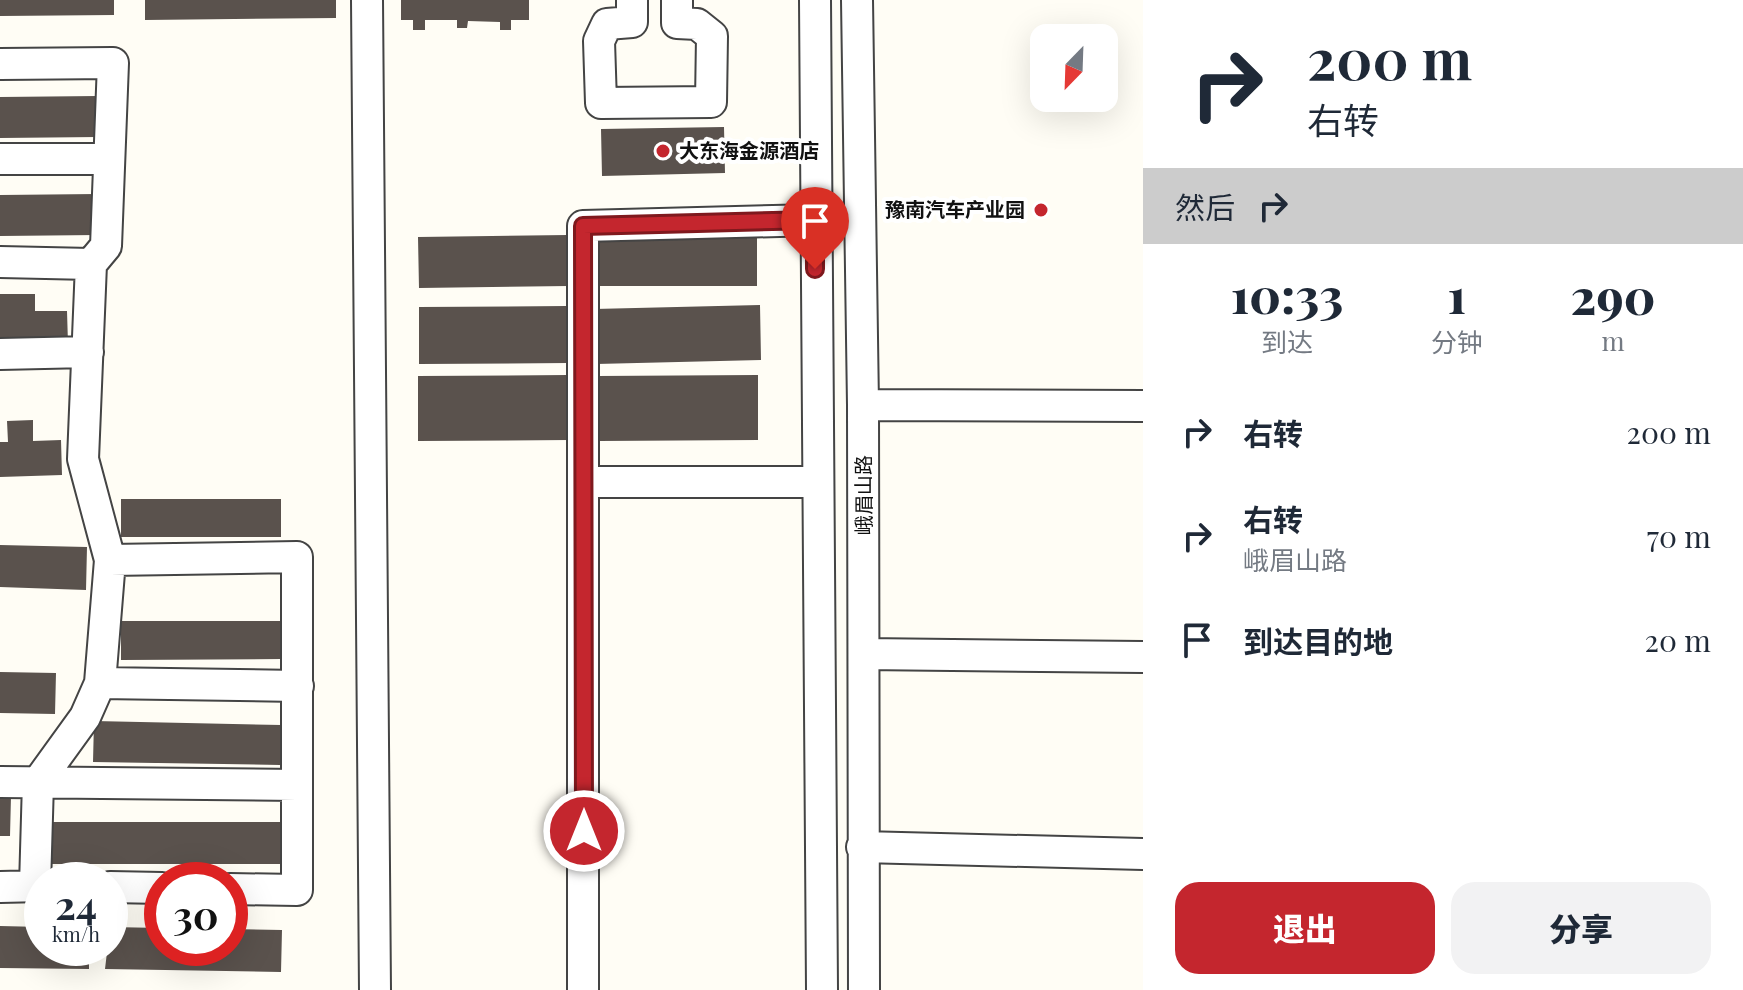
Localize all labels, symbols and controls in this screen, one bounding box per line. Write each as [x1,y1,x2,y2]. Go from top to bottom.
text: 200 m [1307,20,1472,95]
north arrow [1030,24,1118,112]
map controls [1030,24,1118,112]
icon: right [1175,32,1279,136]
text: 右转 [1307,95,1379,143]
place label: 大东海金源酒店 [679,136,819,163]
marker: 大东海金源酒店 [654,142,672,160]
icon: right [1251,184,1295,228]
pin [781,187,849,269]
text: 然后 [1175,187,1235,227]
place label: 豫南汽车产业园 [885,195,1025,222]
icon: arrive [793,199,837,243]
marker: 豫南汽车产业园 [1032,201,1050,219]
text: 10:33 [1231,262,1343,326]
text: 1 [1448,262,1466,326]
text: 290 [1571,263,1655,327]
text: m [1601,323,1625,358]
text: 到达 [1261,324,1313,359]
text: 分钟 [1431,324,1483,359]
icon: right [1175,410,1219,454]
text: 200 m [1627,412,1711,452]
text: 右转 [1243,413,1303,453]
street label: 峨眉山路 [849,455,876,535]
text: 右转 [1243,499,1303,539]
icon: right [1175,514,1219,558]
text: 70 m [1647,516,1711,556]
text: 峨眉山路 [1243,542,1347,577]
icon: arrive [1175,618,1219,662]
text: 20 m [1645,620,1711,660]
text: 到达目的地 [1243,621,1393,661]
position arrow [542,789,626,873]
speed limit sign: 30 [144,862,248,966]
text: 24 [55,877,97,930]
button: 退出 [1175,882,1435,974]
button: 分享 [1451,882,1711,974]
text: km/h [52,920,100,947]

